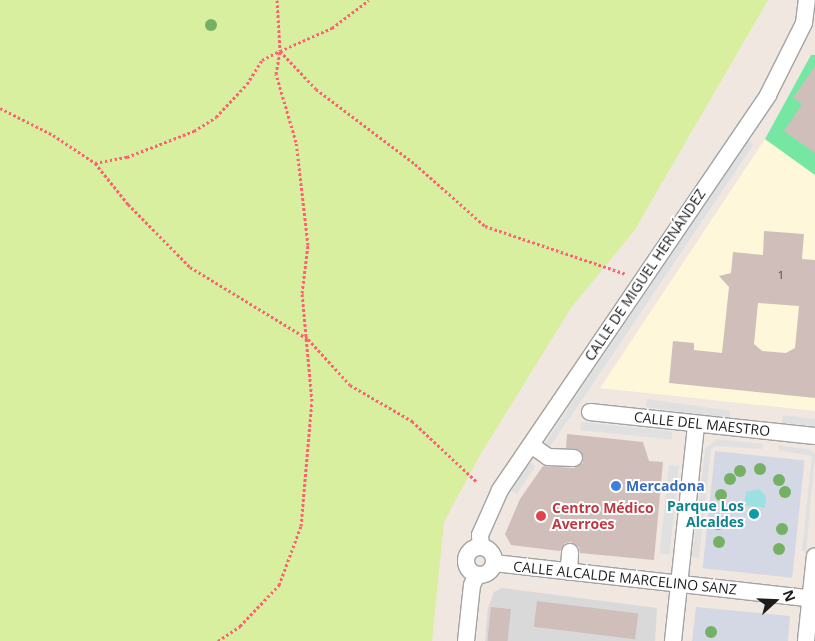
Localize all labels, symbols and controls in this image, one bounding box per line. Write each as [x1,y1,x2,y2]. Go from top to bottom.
street label: CALLE DE MIGUEL HERNÁNDEZ [581,186,709,364]
house number: 1 [778,268,784,282]
street label: CALLE DEL MAESTRO [633,409,771,439]
place label: Mercadona [626,478,705,494]
marker: Mercadona [610,480,622,492]
place label: Parque Los Alcaldes [667,498,744,530]
place label: Centro Médico Averroes [552,500,654,532]
marker: Parque Los Alcaldes [748,508,760,520]
marker: Centro Médico Averroes [534,509,548,523]
street label: CALLE ALCALDE MARCELINO SANZ [513,558,737,598]
north arrow [750,576,800,626]
text: N [779,587,800,604]

